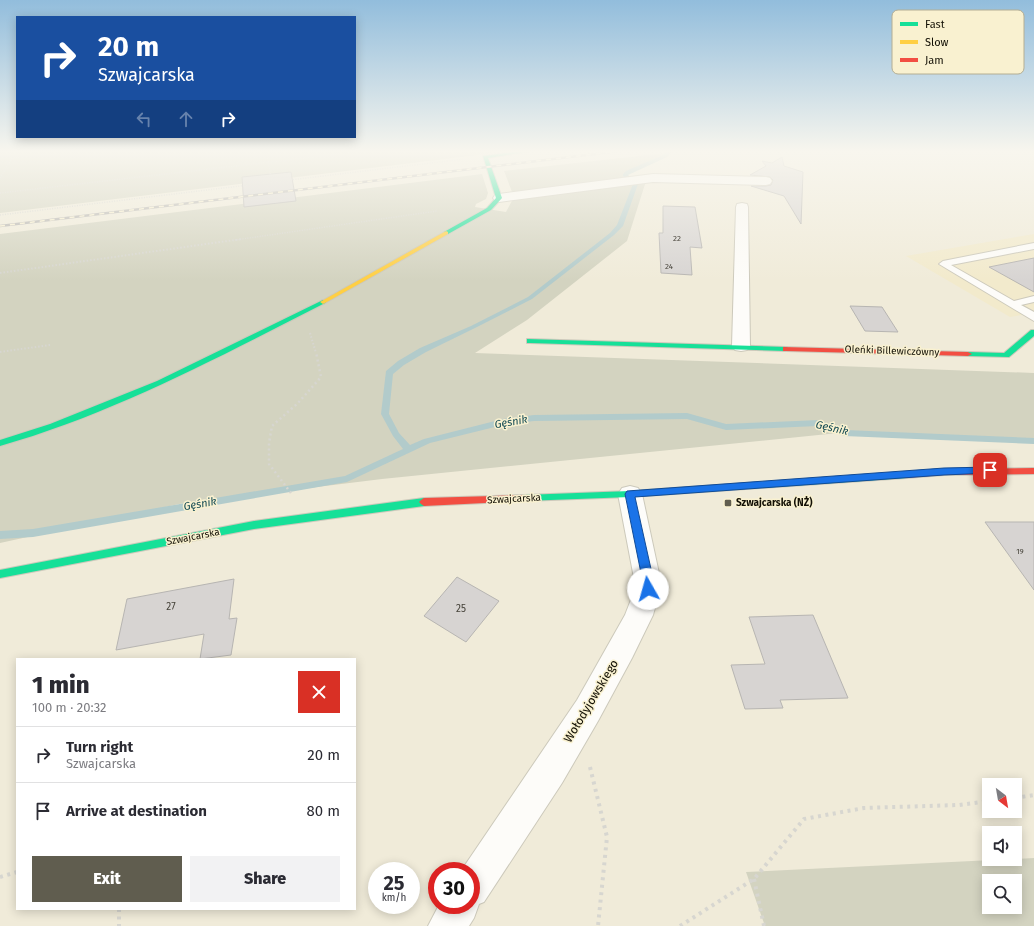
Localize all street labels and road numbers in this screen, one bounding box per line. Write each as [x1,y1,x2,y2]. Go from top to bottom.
street label: Oleńki Billewiczówny [844,342,940,359]
street label: Szwajcarska [487,492,541,506]
street label: Szwajcarska [165,526,221,548]
street label: Wołodyjowskiego [561,657,621,745]

